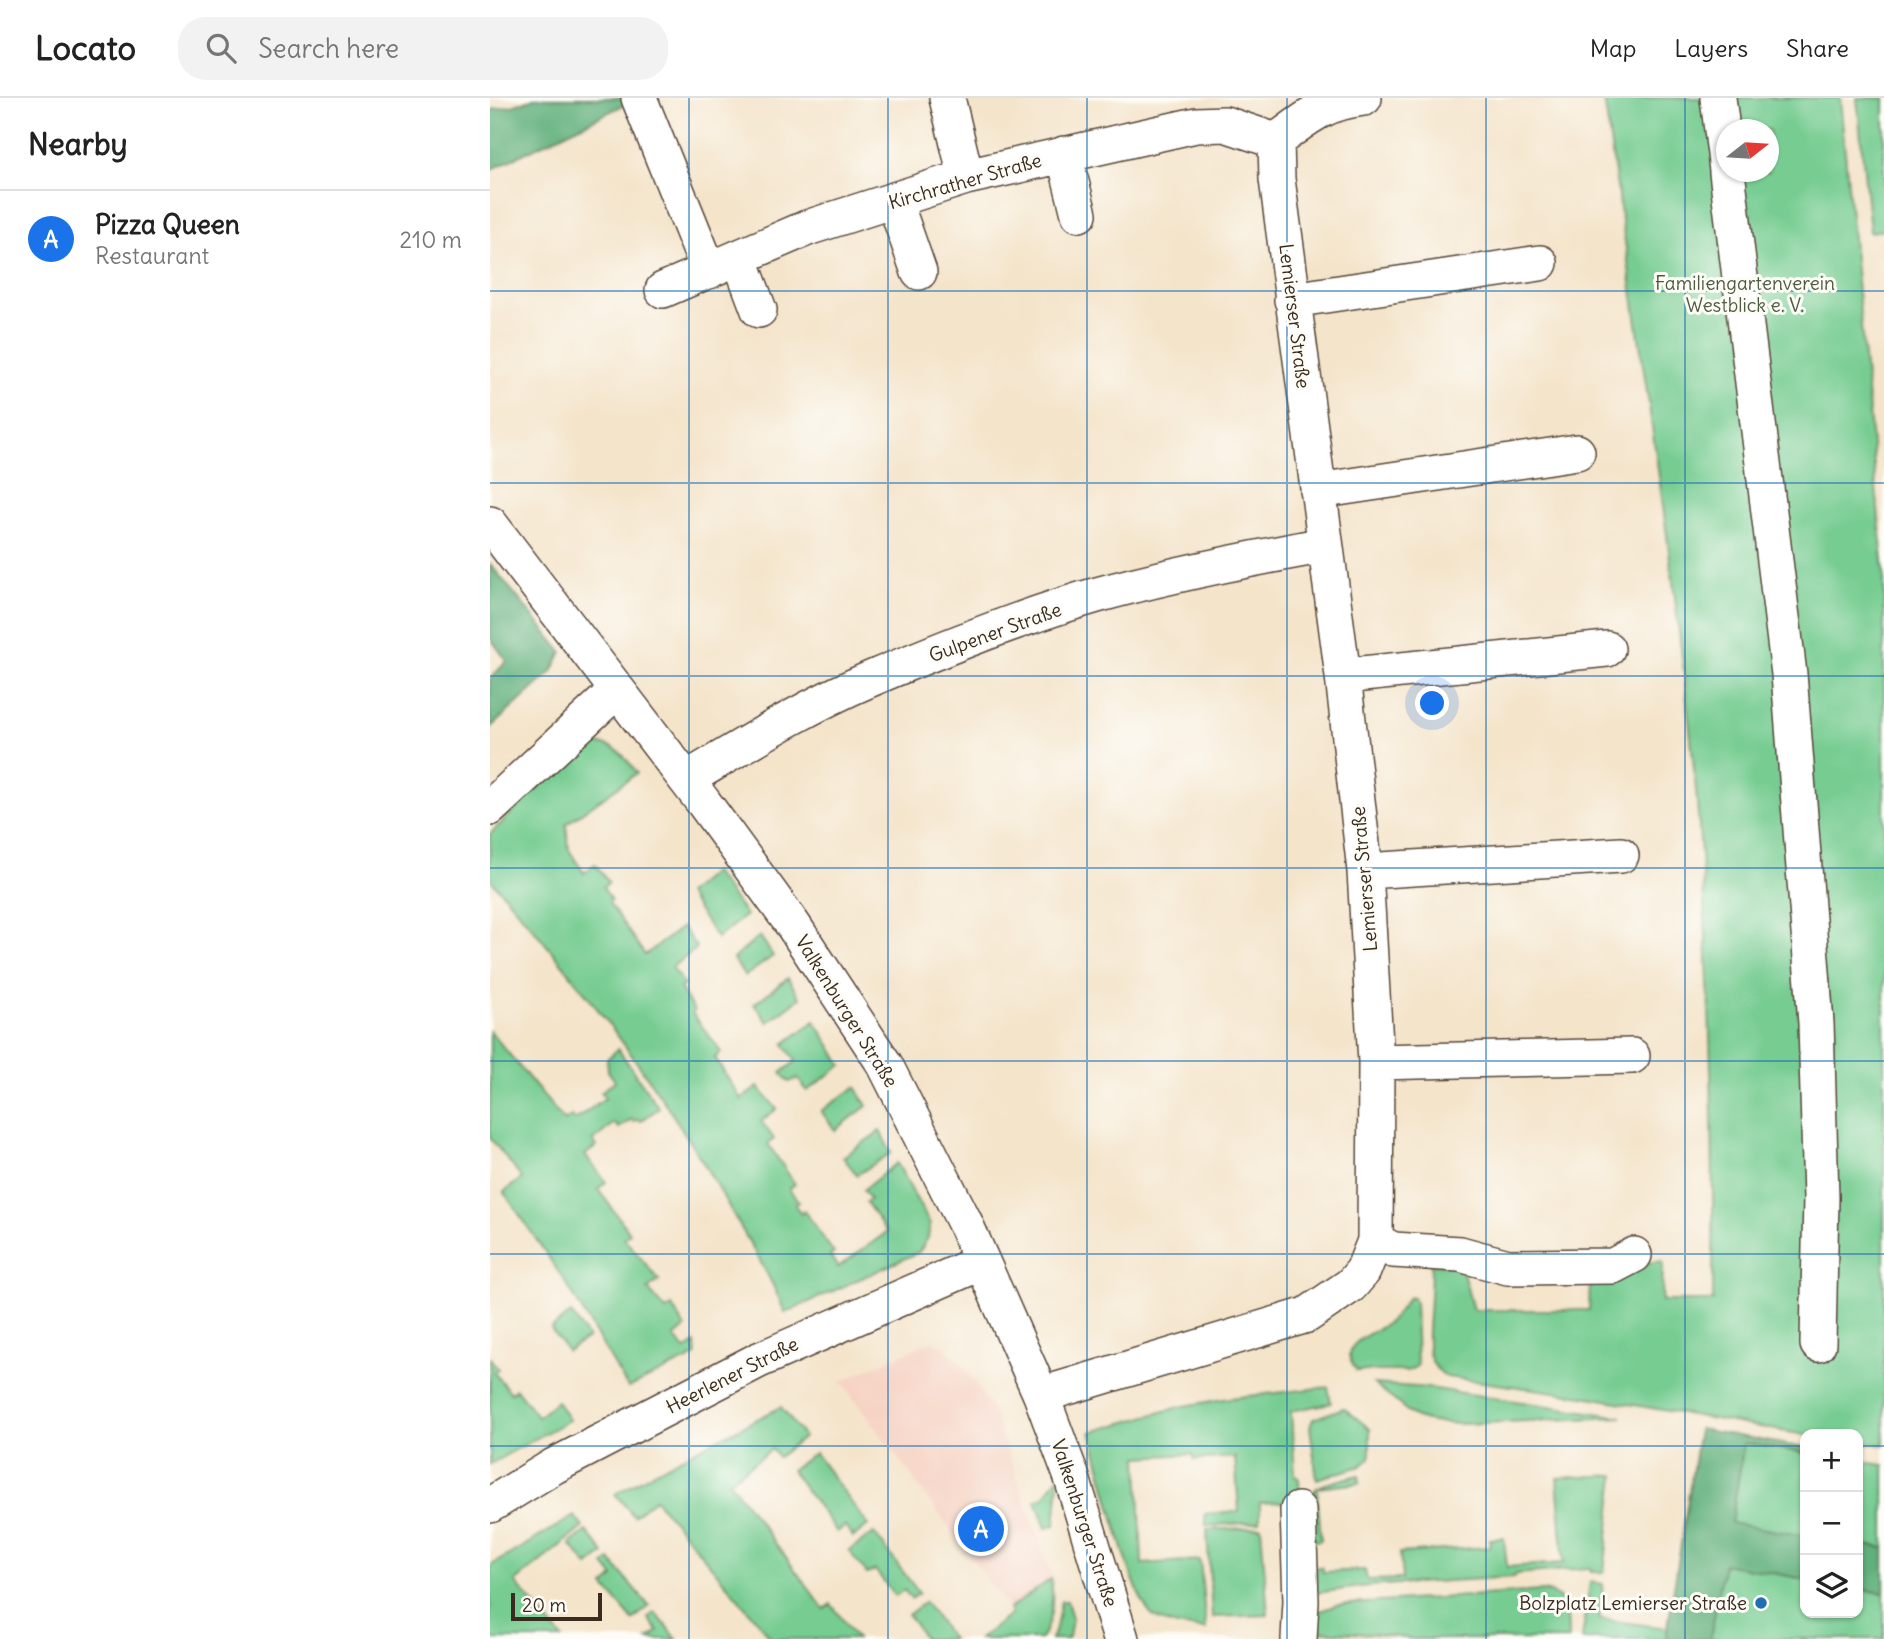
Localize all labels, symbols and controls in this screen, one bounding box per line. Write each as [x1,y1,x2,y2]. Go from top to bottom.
search box [178,17,668,80]
text: Locato [35,27,136,69]
icon: search [202,29,240,67]
text: Search here [258,32,399,65]
text: Map [1590,33,1636,63]
text: Layers [1674,33,1748,63]
text: Share [1786,33,1849,63]
north arrow [1716,119,1779,182]
text: Nearby [28,125,128,163]
street label: Kirchrather Straße [886,148,1044,214]
text: Pizza Queen [95,208,240,241]
text: A [44,225,58,254]
text: 210 m [399,225,462,254]
text: Restaurant [95,241,209,270]
street label: Lemierser Straße [1274,242,1316,390]
park label: Familiengartenverein Westblick e. V. [1655,271,1835,317]
street label: Gulpener Straße [925,597,1065,667]
your location [1415,686,1449,720]
street label: Lemierser Straße [1346,805,1382,953]
street label: Valkenburger Straße [790,931,904,1091]
street label: Heerlener Straße [662,1331,802,1419]
map controls [1800,1429,1863,1618]
button: + [1800,1429,1863,1492]
street label: Valkenburger Straße [1047,1436,1123,1610]
button: − [1800,1492,1863,1555]
pin: A [958,1503,1004,1555]
button: layers [1800,1555,1863,1618]
scale bar [511,1590,602,1622]
place label: Bolzplatz Lemierser Straße [1519,1591,1747,1615]
text: 20 m [522,1593,566,1617]
marker: Bolzplatz Lemierser Straße [1753,1595,1769,1611]

